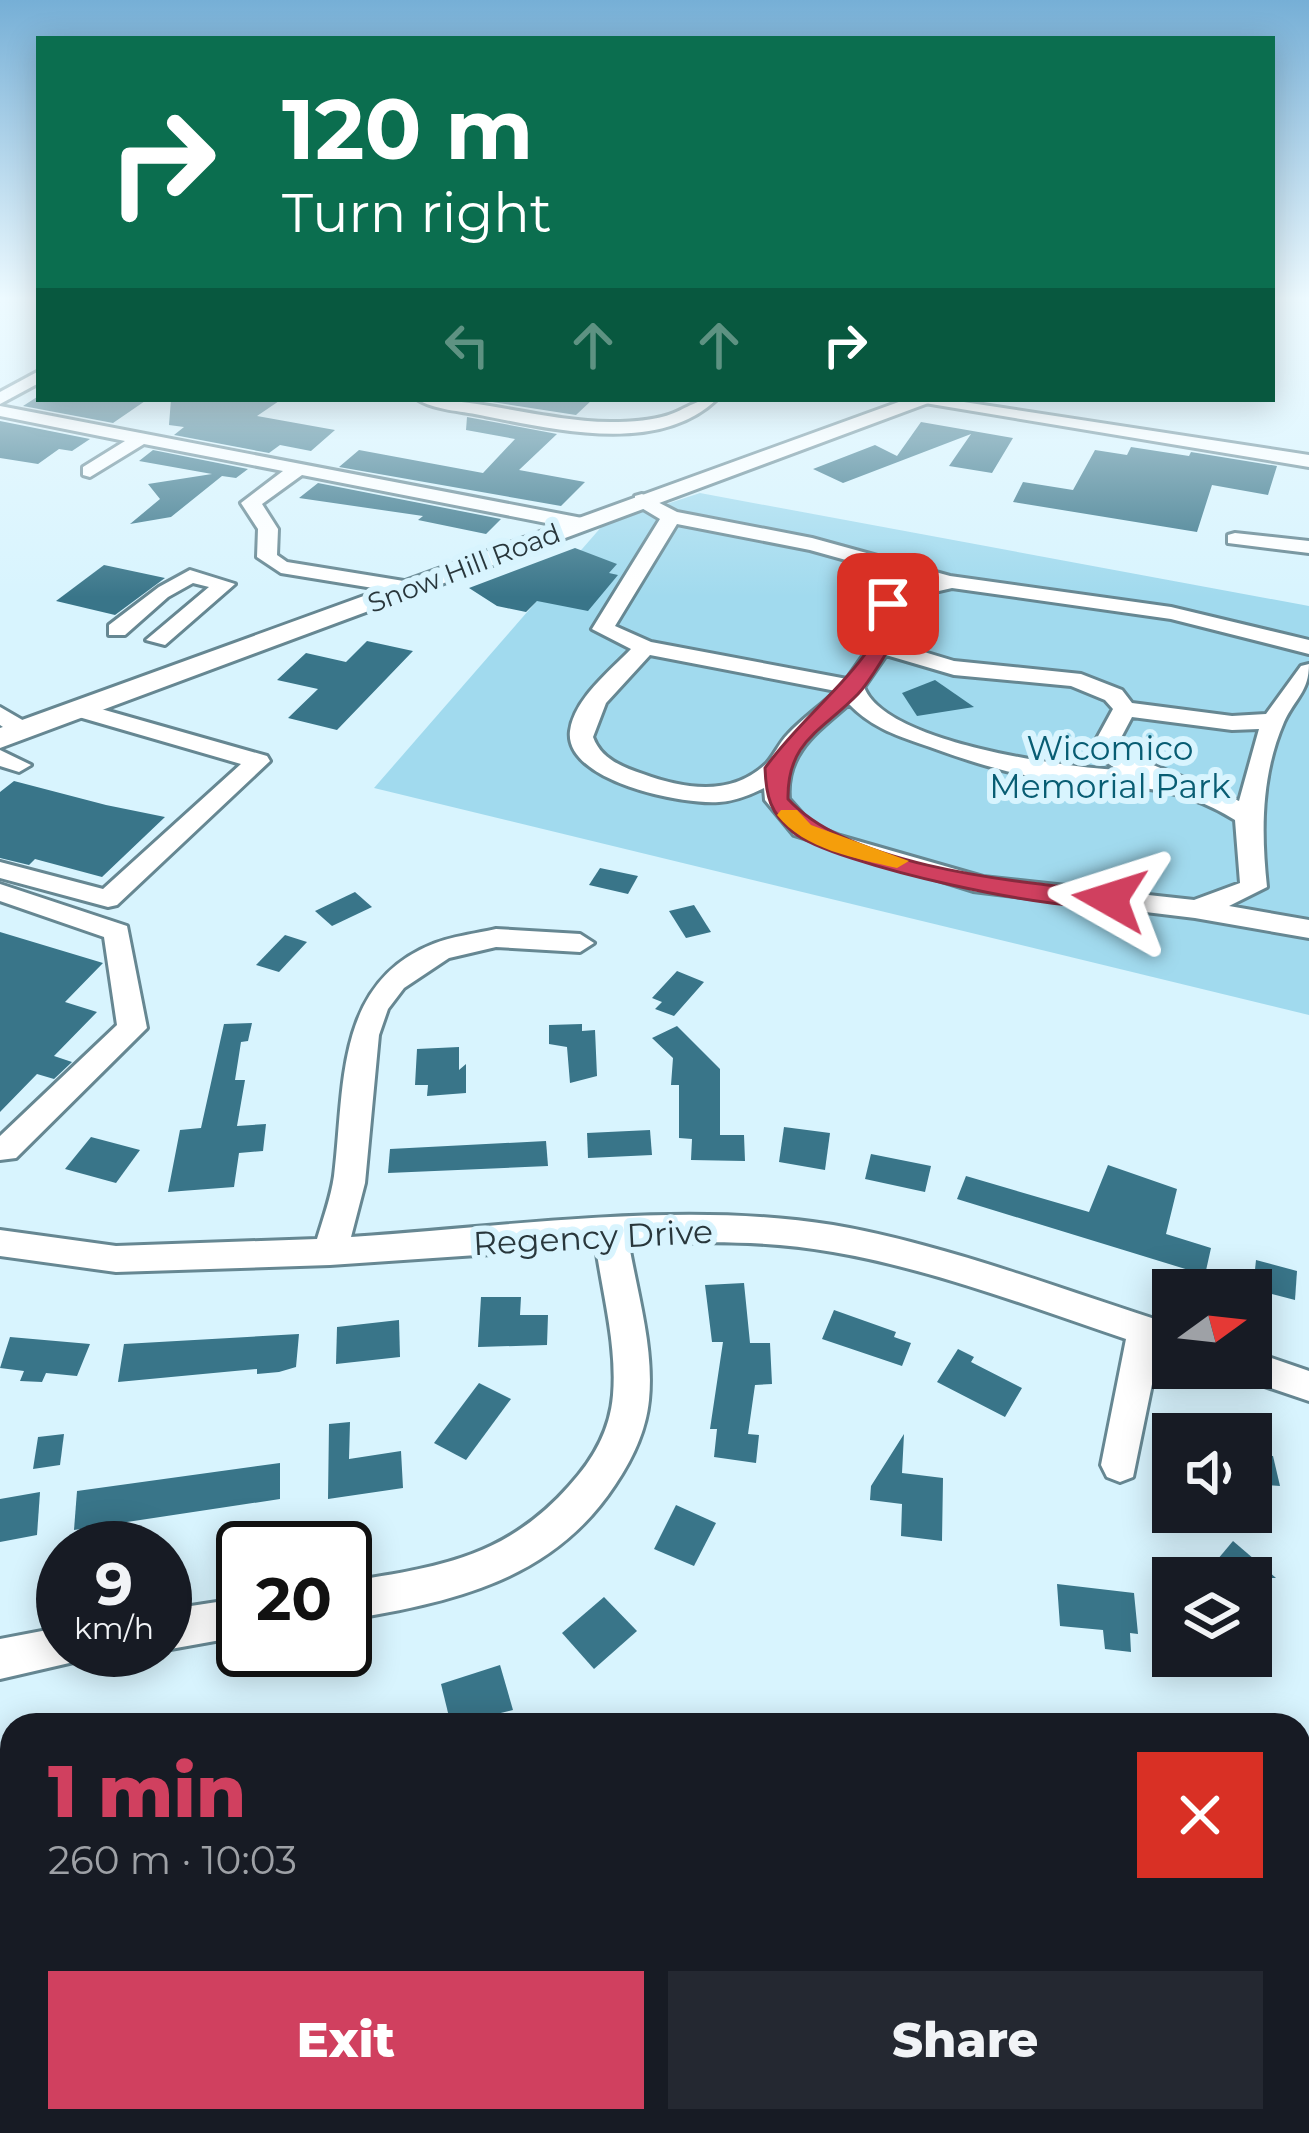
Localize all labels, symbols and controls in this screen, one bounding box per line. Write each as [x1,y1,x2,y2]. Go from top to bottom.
text: 120 m [282,78,533,180]
icon: right [84,84,240,240]
text: Turn right [282,180,552,246]
icon: left [434,312,500,378]
icon: ahead [560,312,626,378]
icon: ahead [686,312,752,378]
icon: right [812,312,878,378]
street label: Snow Hill Road [363,516,565,620]
pin [837,553,939,655]
icon: arrive [855,571,921,637]
park label: Wicomico Memorial Park [989,728,1231,806]
position arrow [1047,836,1173,962]
street label: Regency Drive [472,1211,714,1263]
north arrow [1152,1269,1272,1389]
map controls [1152,1269,1272,1677]
button: sound [1152,1413,1272,1533]
speed limit sign: 20 [216,1521,372,1677]
text: 9 [95,1547,133,1620]
button: layers [1152,1557,1272,1677]
text: km/h [74,1610,154,1647]
text: 1 min [48,1747,246,1835]
button: close [1137,1752,1263,1878]
text: 260 m · 10:03 [48,1836,297,1884]
button: Exit [48,1971,644,2109]
button: Share [668,1971,1263,2109]

